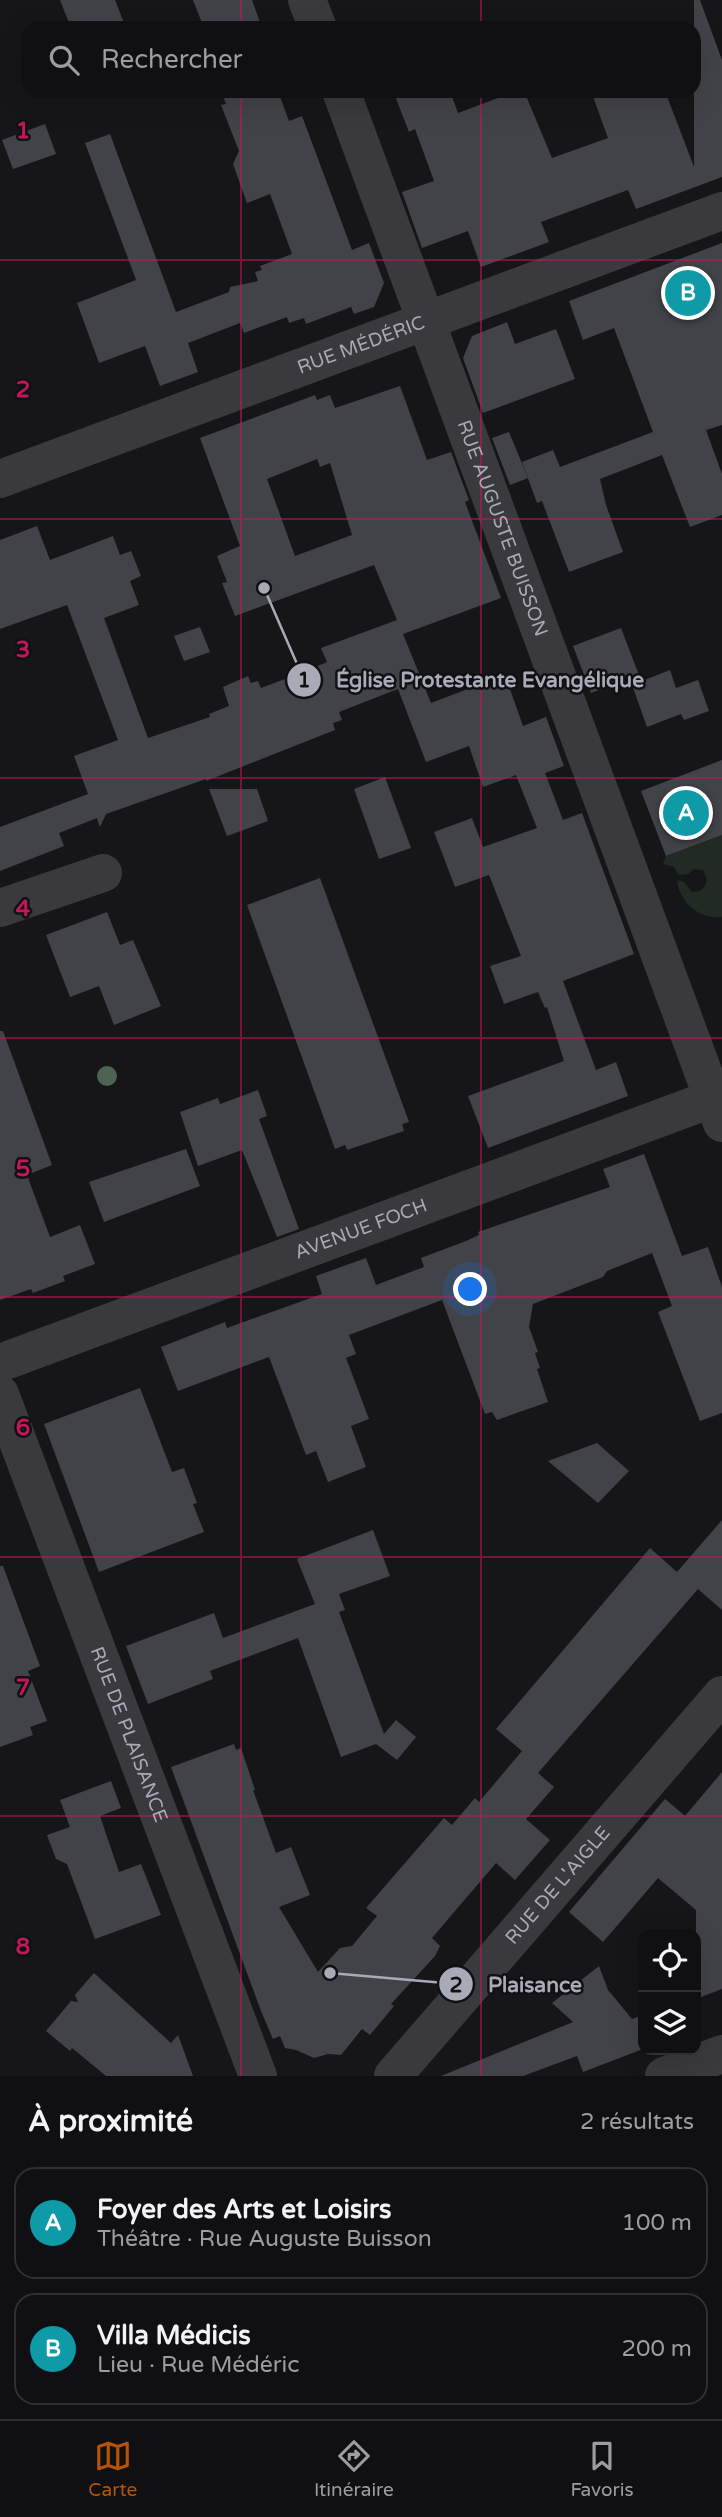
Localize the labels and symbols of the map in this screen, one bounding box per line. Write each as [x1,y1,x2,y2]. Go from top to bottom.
text: 1 [16,117,30,145]
pin: B [665,267,711,319]
street label: RUE MÉDÉRIC [294,311,428,379]
text: 2 [16,376,30,404]
street label: RUE AUGUSTE BUISSON [452,417,552,639]
text: 3 [16,636,30,664]
callout: Église Protestante Evangélique [287,659,658,701]
text: Église Protestante Evangélique [336,667,644,693]
text: 1 [297,668,311,693]
pin: A [663,787,709,839]
text: 4 [16,895,31,923]
text: 5 [16,1155,30,1183]
street label: AVENUE FOCH [292,1194,430,1264]
your location [453,1272,487,1306]
text: 6 [16,1414,30,1442]
street label: RUE DE PLAISANCE [86,1644,172,1825]
text: 7 [16,1674,30,1702]
street label: RUE DE L'AIGLE [501,1822,615,1949]
text: 8 [16,1933,30,1961]
callout: Plaisance [439,1963,596,2005]
text: 2 [449,1973,463,1998]
text: Plaisance [488,1973,582,1998]

